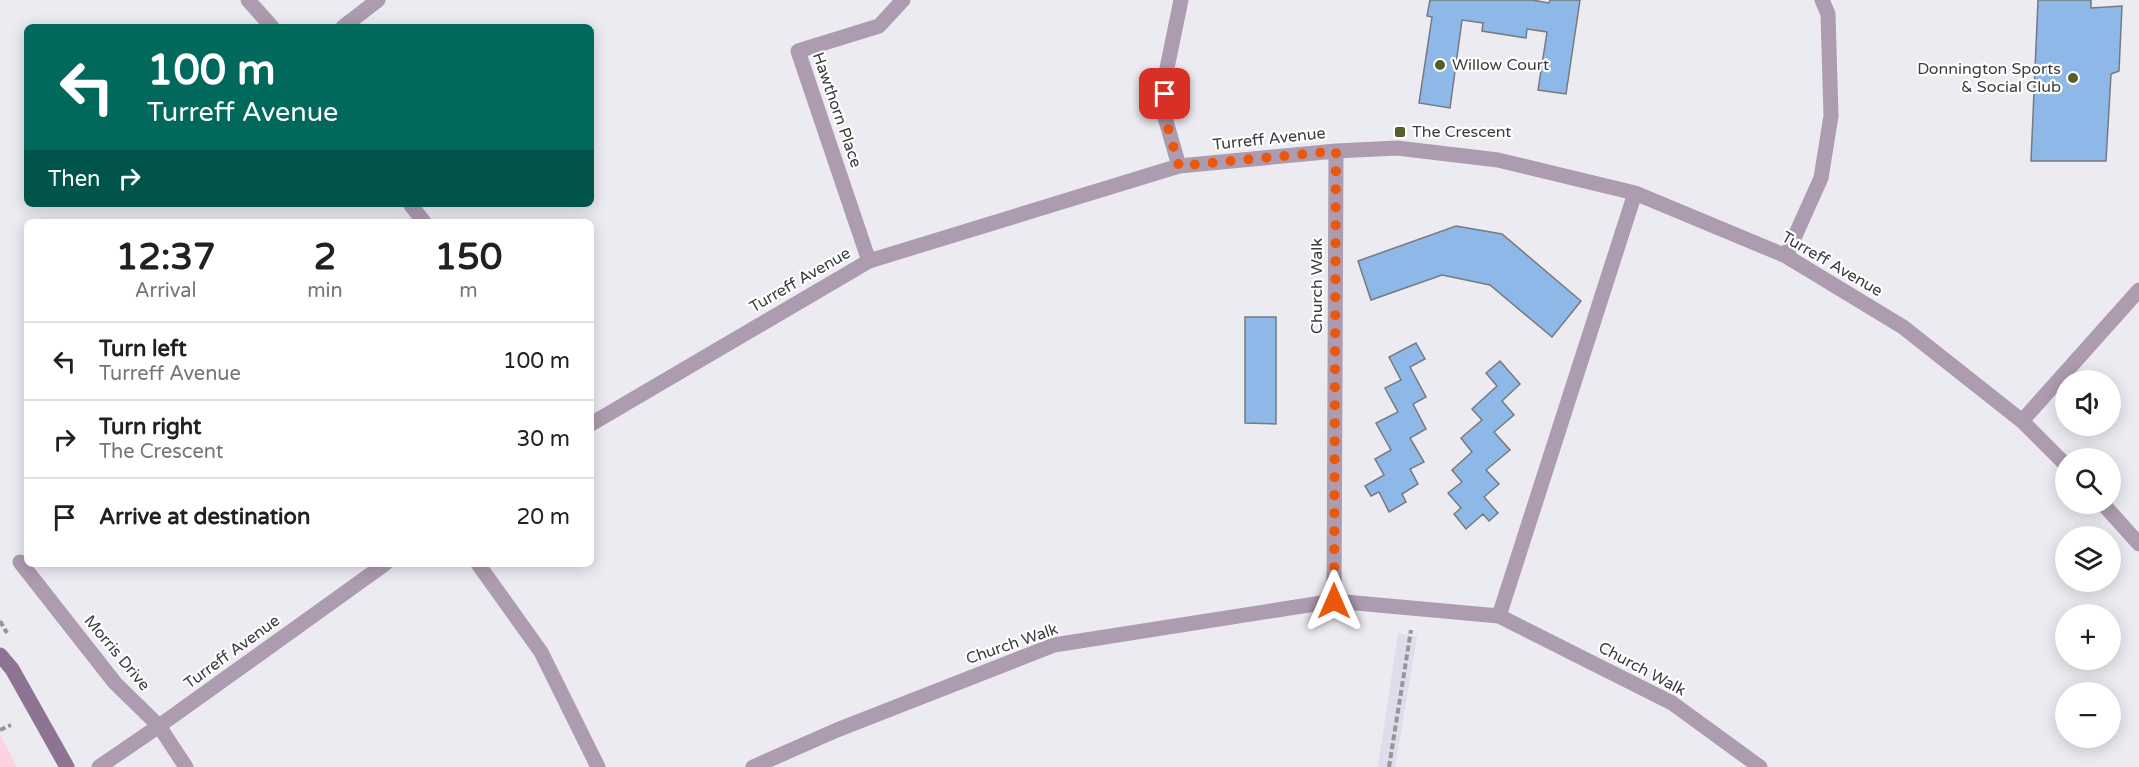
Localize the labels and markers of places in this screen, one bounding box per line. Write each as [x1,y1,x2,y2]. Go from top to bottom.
place label: Willow Court [1452,55,1549,75]
marker: Willow Court [1433,58,1447,72]
place label: Donnington Sports & Social Club [1917,59,2061,97]
pin [1139,68,1190,119]
marker: Donnington Sports & Social Club [2066,71,2080,85]
place label: The Crescent [1412,122,1511,142]
marker: The Crescent [1393,125,1407,139]

